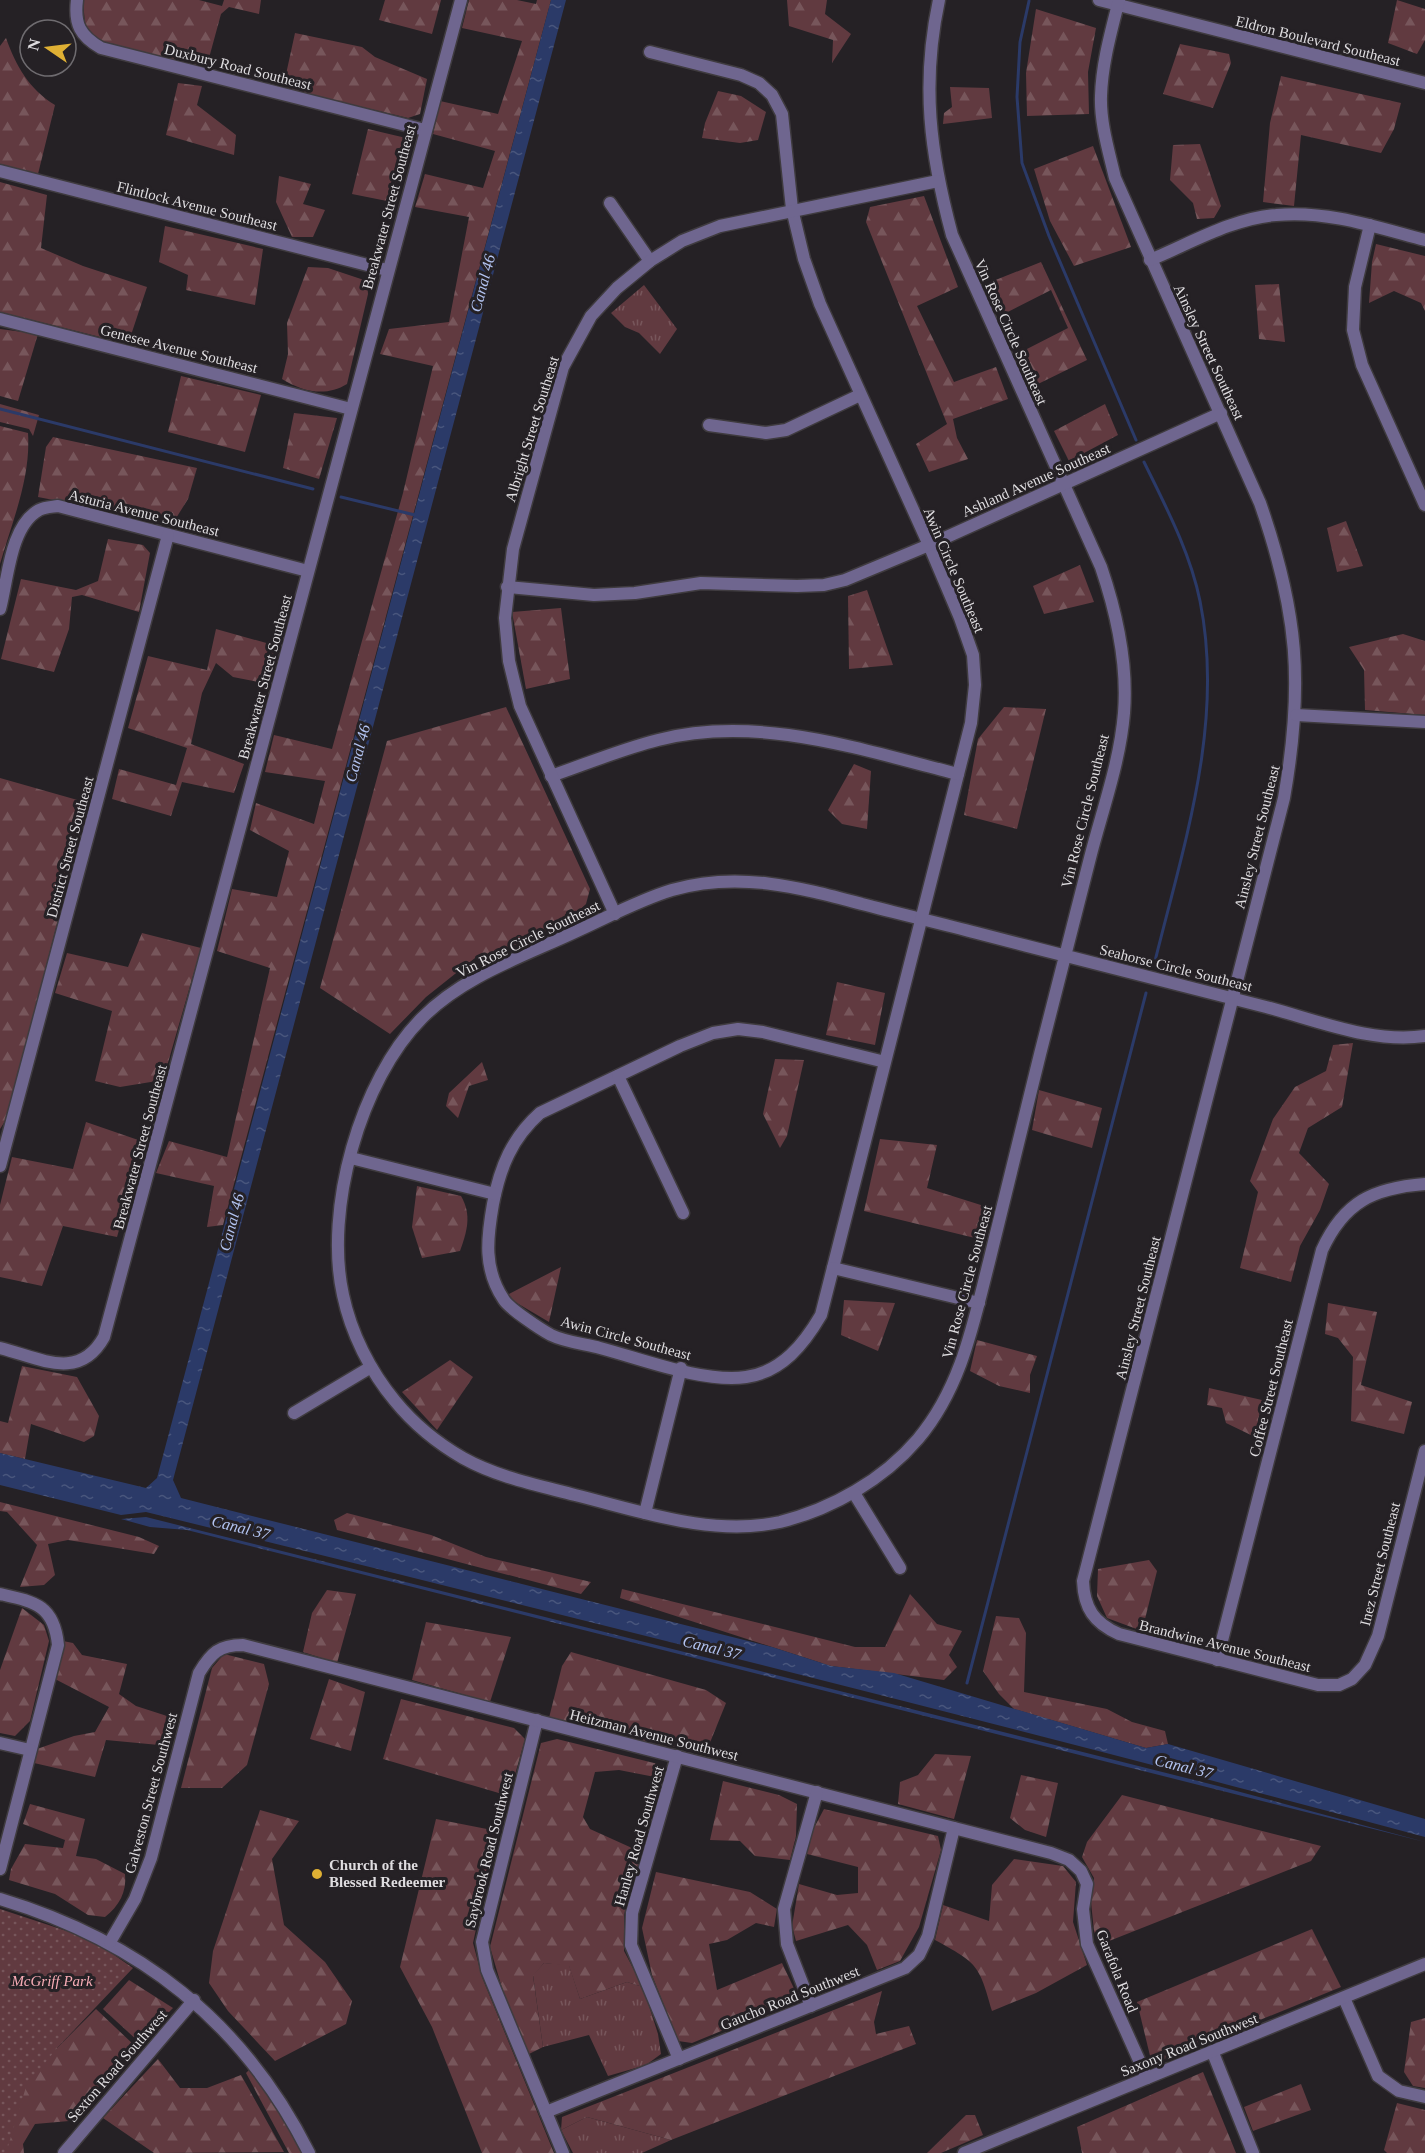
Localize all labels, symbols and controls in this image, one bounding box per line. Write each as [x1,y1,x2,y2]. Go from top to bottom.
street label: Eldron Boulevard Southeast [1234,13,1403,69]
north arrow [18,18,78,78]
text: N [24,36,44,52]
street label: Duxbury Road Southeast [163,41,314,93]
street label: Breakwater Street Southeast [359,122,419,291]
street label: Flintlock Avenue Southeast [115,178,280,234]
water label: Canal 46 [467,252,498,314]
street label: Vin Rose Circle Southeast [972,257,1051,408]
street label: Ainsley Street Southeast [1171,282,1248,423]
street label: Genesee Avenue Southeast [99,322,260,376]
street label: Albright Street Southeast [502,353,562,504]
street label: Ashland Avenue Southeast [959,440,1113,520]
street label: Asturia Avenue Southeast [67,487,222,540]
street label: Awin Circle Southeast [920,505,988,636]
street label: Breakwater Street Southeast [235,592,295,761]
water label: Canal 46 [342,722,373,784]
street label: Vin Rose Circle Southeast [1058,732,1112,890]
street label: Ainsley Street Southeast [1231,763,1283,910]
street label: District Street Southeast [43,774,97,919]
street label: Vin Rose Circle Southeast [454,897,603,981]
street label: Seahorse Circle Southeast [1098,941,1255,995]
street label: Breakwater Street Southeast [110,1062,170,1231]
water label: Canal 46 [216,1191,247,1253]
street label: Vin Rose Circle Southeast [939,1203,995,1360]
street label: Ainsley Street Southeast [1112,1234,1164,1381]
street label: Awin Circle Southeast [559,1313,694,1363]
street label: Coffee Street Southeast [1246,1317,1296,1459]
street label: Inez Street Southeast [1357,1500,1403,1627]
water label: Canal 37 [210,1512,273,1543]
street label: Brandwine Avenue Southeast [1138,1617,1313,1675]
water label: Canal 37 [681,1632,744,1663]
street label: Heitzman Avenue Southwest [568,1706,741,1764]
street label: Galveston Street Southwest [122,1710,180,1875]
water label: Canal 37 [1153,1751,1216,1782]
street label: Hanley Road Southwest [611,1763,667,1908]
street label: Saybrook Road Southwest [462,1770,516,1929]
place label: Church of the Blessed Redeemer [329,1857,446,1890]
marker: Church of the Blessed Redeemer [310,1867,324,1881]
street label: Garafola Road [1093,1927,1141,2015]
street label: Gaucho Road Southwest [718,1962,863,2033]
park label: McGriff Park [10,1973,93,1989]
street label: Sexton Road Southwest [64,2006,171,2125]
street label: Saxony Road Southwest [1118,2010,1261,2080]

